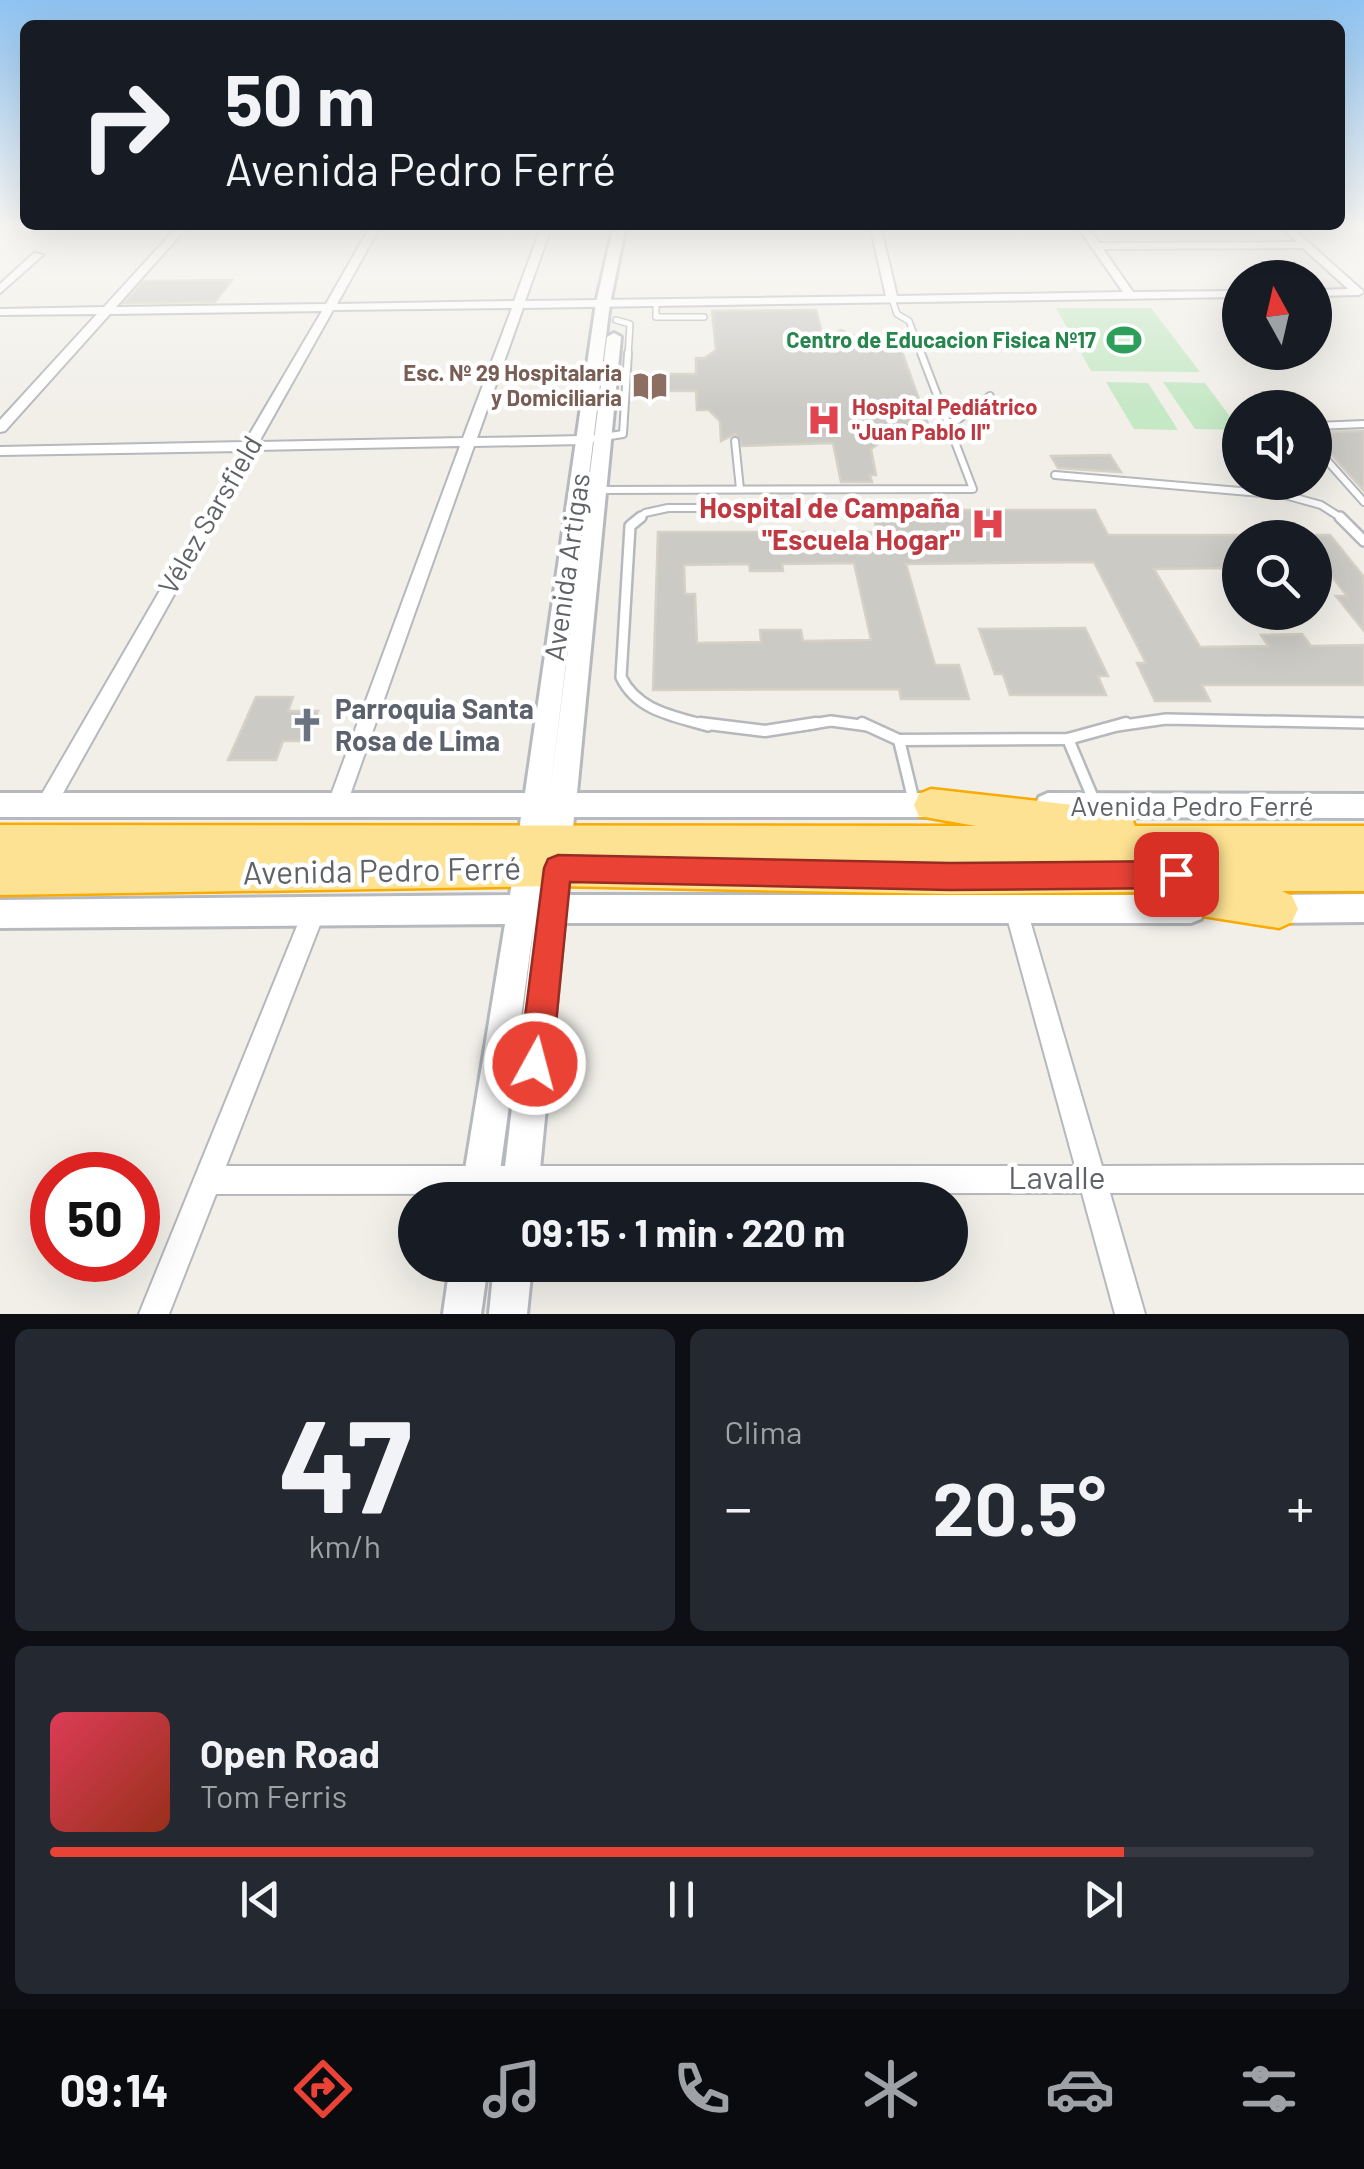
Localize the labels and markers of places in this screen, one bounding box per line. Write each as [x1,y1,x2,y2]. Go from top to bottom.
sports icon: Centro de Educacion Fisica Nº17 [1105,321,1143,359]
place label: Centro de Educacion Fisica Nº17 [786,326,1096,352]
place label: Esc. Nº 29 Hospitalaria y Domiciliaria [403,359,622,410]
library icon: Esc. Nº 29 Hospitalaria y Domiciliaria [631,367,669,405]
place label: Hospital Pediátrico "Juan Pablo II" [852,393,1037,444]
hospital icon: Hospital Pediátrico "Juan Pablo II" [805,401,843,439]
place label: Hospital de Campaña "Escuela Hogar" [699,490,960,556]
hospital icon: Hospital de Campaña "Escuela Hogar" [969,505,1007,543]
place label: Parroquia Santa Rosa de Lima [335,691,534,757]
church icon: Parroquia Santa Rosa de Lima [288,706,326,744]
pin [1134,832,1219,917]

